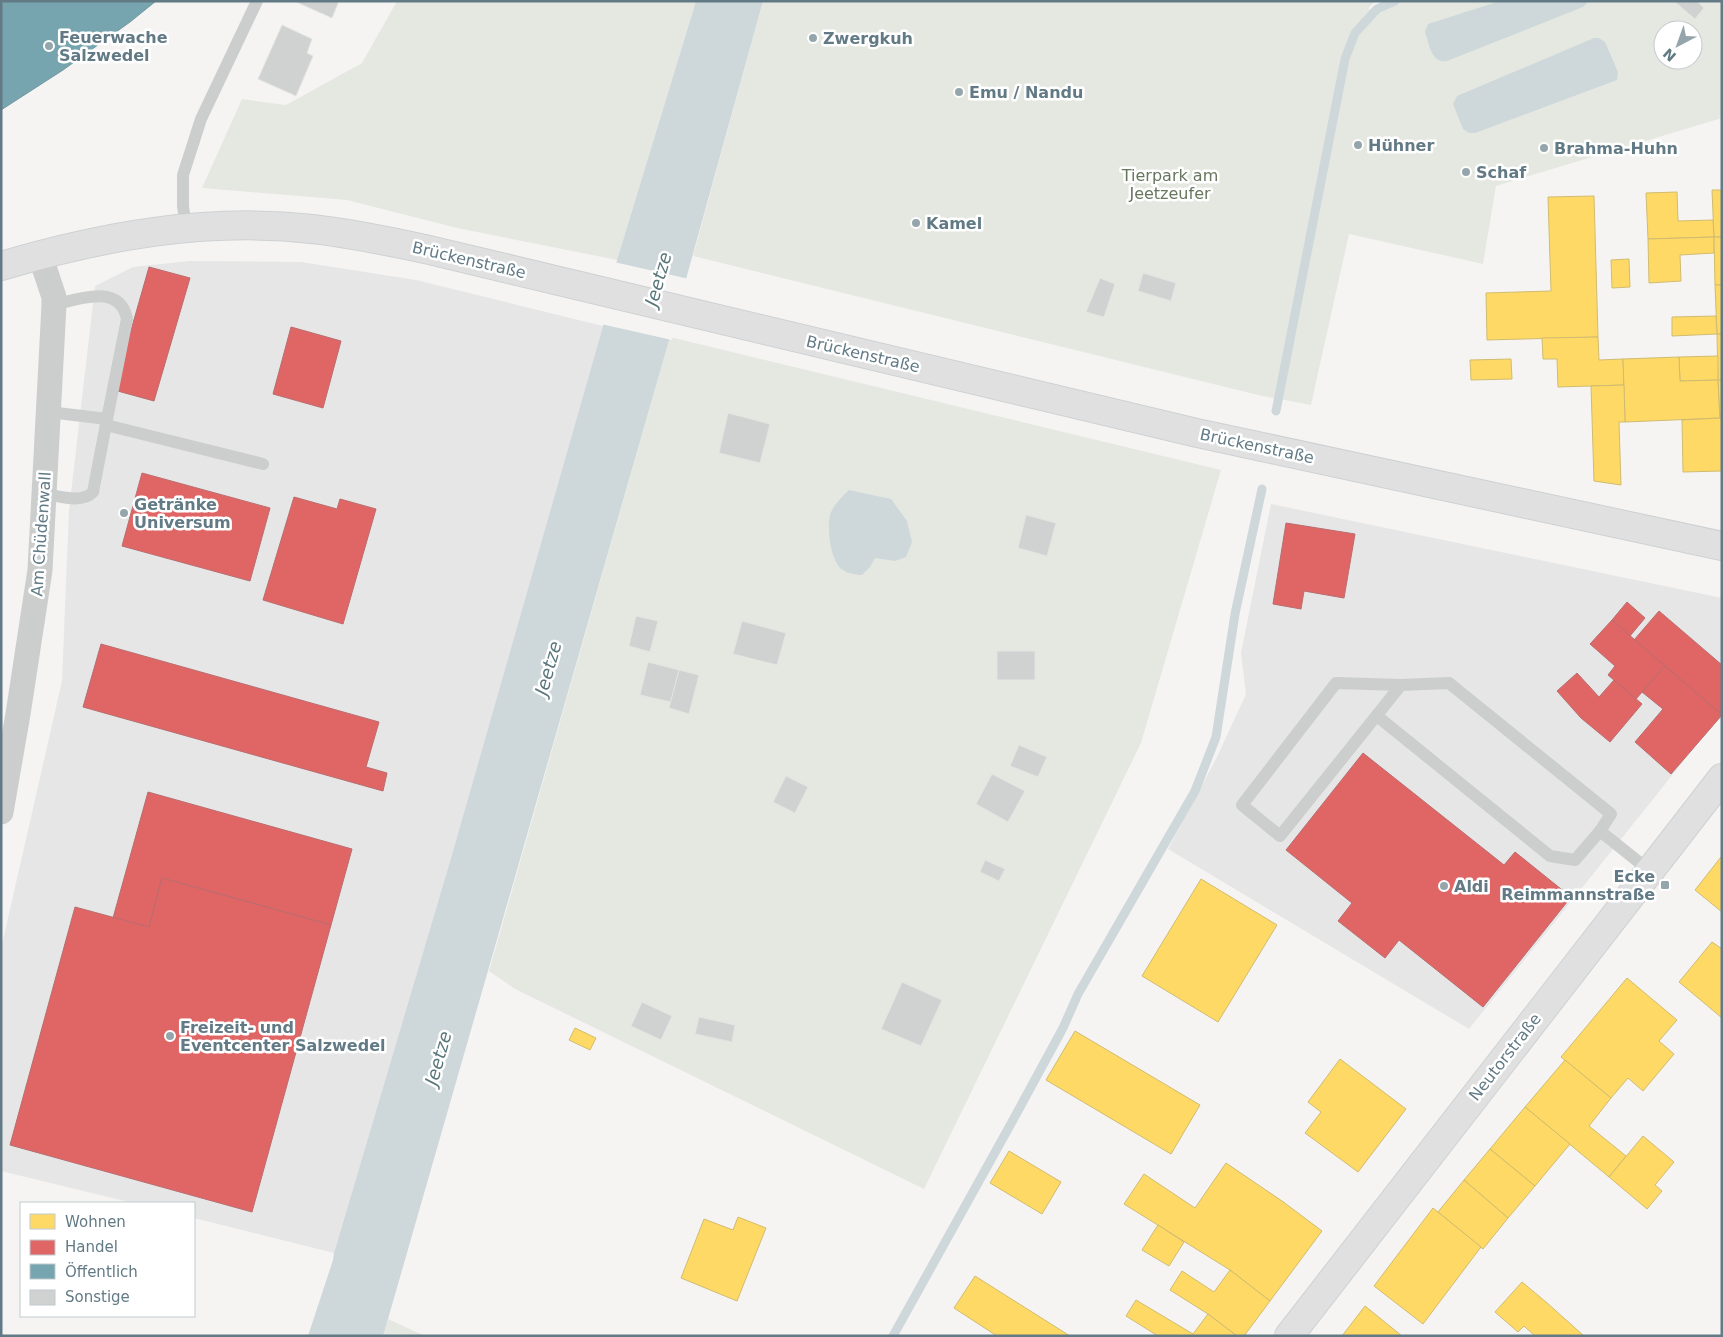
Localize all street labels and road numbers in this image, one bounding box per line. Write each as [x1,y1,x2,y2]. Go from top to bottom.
street label: Brückenstraße [410,238,528,282]
street label: Brückenstraße [804,332,922,376]
street label: Brückenstraße [1198,425,1316,467]
street label: Am Chüdenwall [27,471,55,597]
street label: Neutorstraße [1465,1010,1545,1104]

